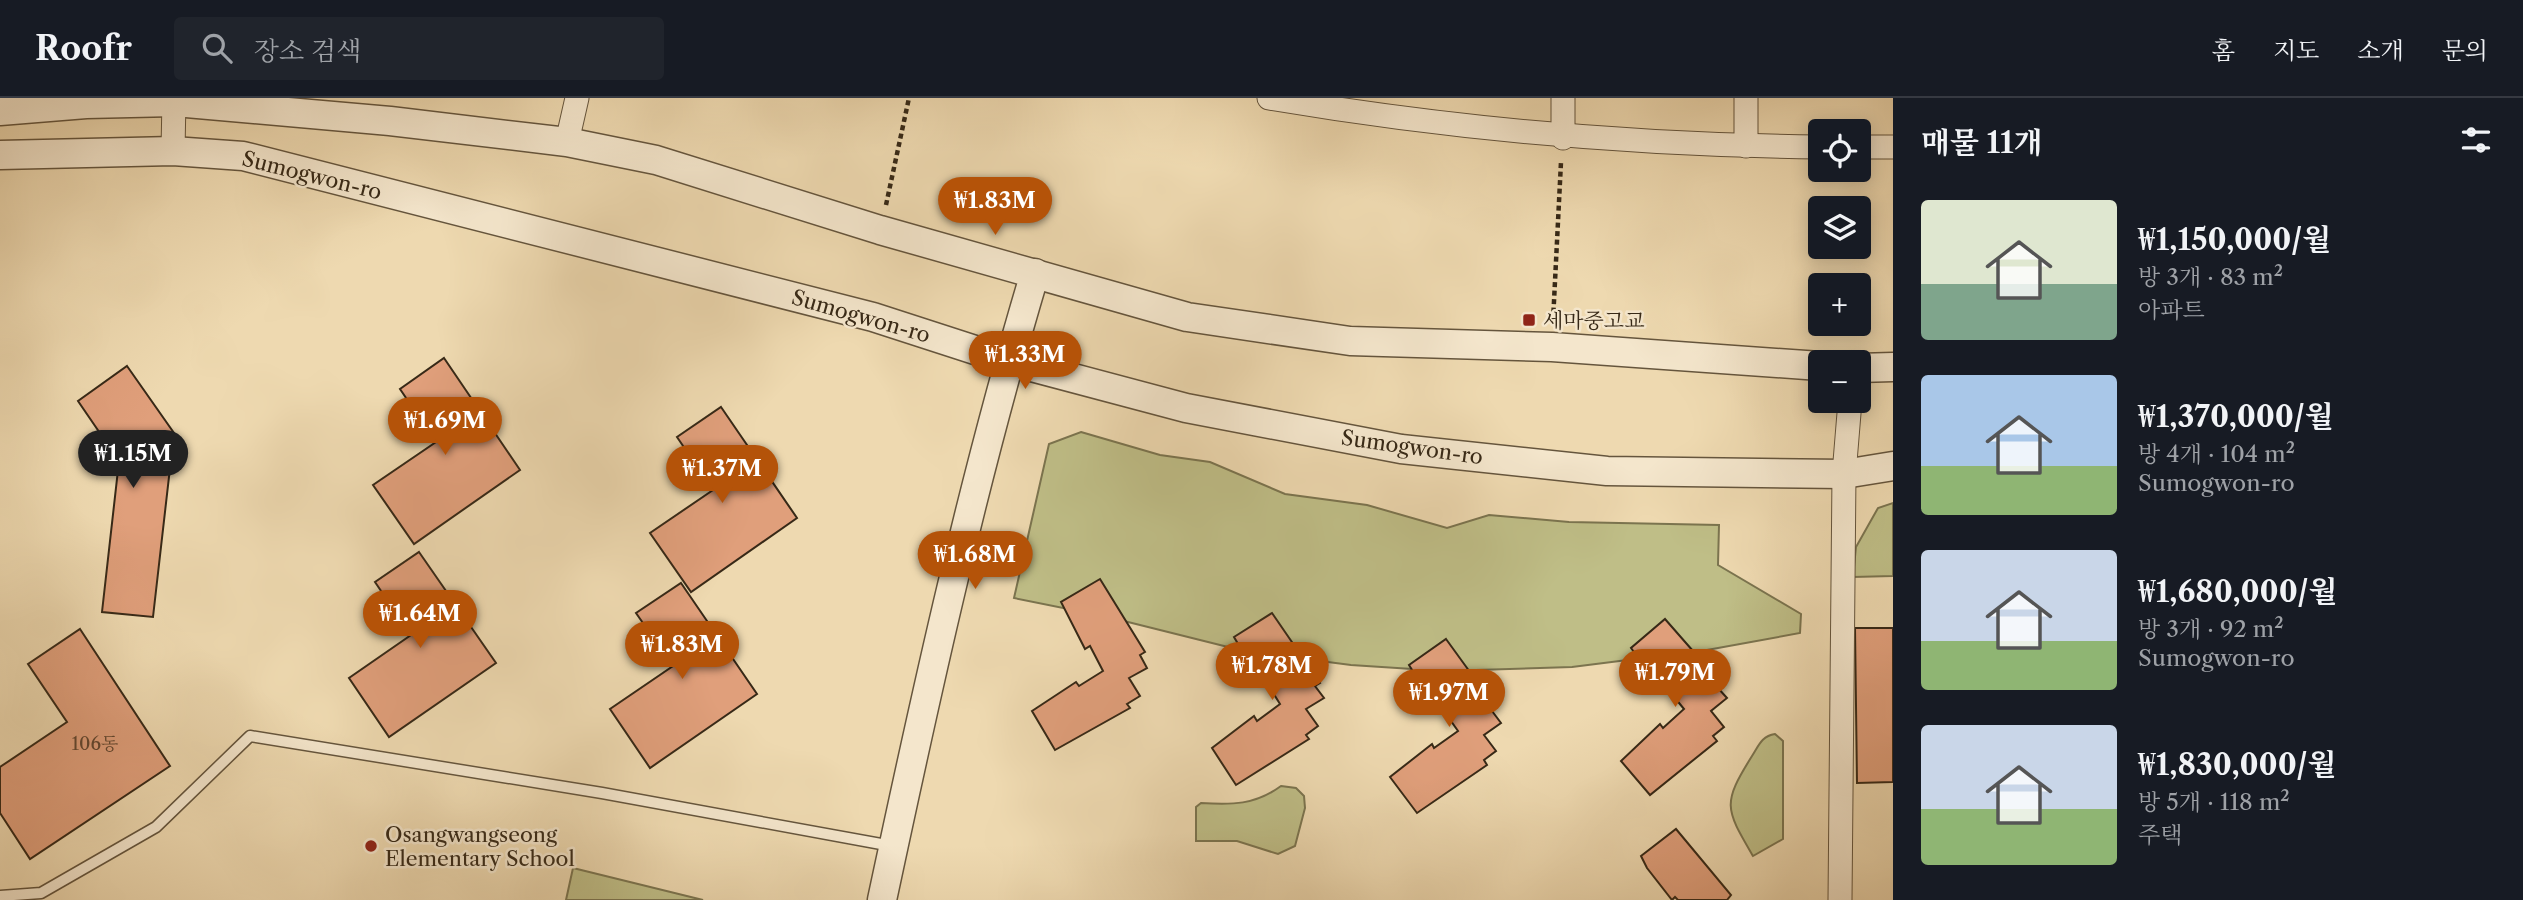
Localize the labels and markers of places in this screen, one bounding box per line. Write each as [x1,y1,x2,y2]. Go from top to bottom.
pin: ₩1.83M [938,178,1052,237]
place label: 세마중고교 [1543,308,1644,333]
marker: 세마중고교 [1521,312,1537,328]
pin: ₩1.33M [968,331,1082,391]
pin: ₩1.69M [388,398,502,457]
pin: ₩1.15M [76,430,190,490]
pin: ₩1.37M [665,446,779,505]
pin: ₩1.68M [918,532,1032,591]
pin: ₩1.64M [363,590,477,650]
pin: ₩1.83M [625,622,739,681]
pin: ₩1.78M [1215,642,1329,702]
pin: ₩1.79M [1618,650,1732,709]
pin: ₩1.97M [1392,670,1506,729]
place label: Osangwangseong Elementary School [385,822,575,871]
marker: Osangwangseong Elementary School [363,838,379,854]

